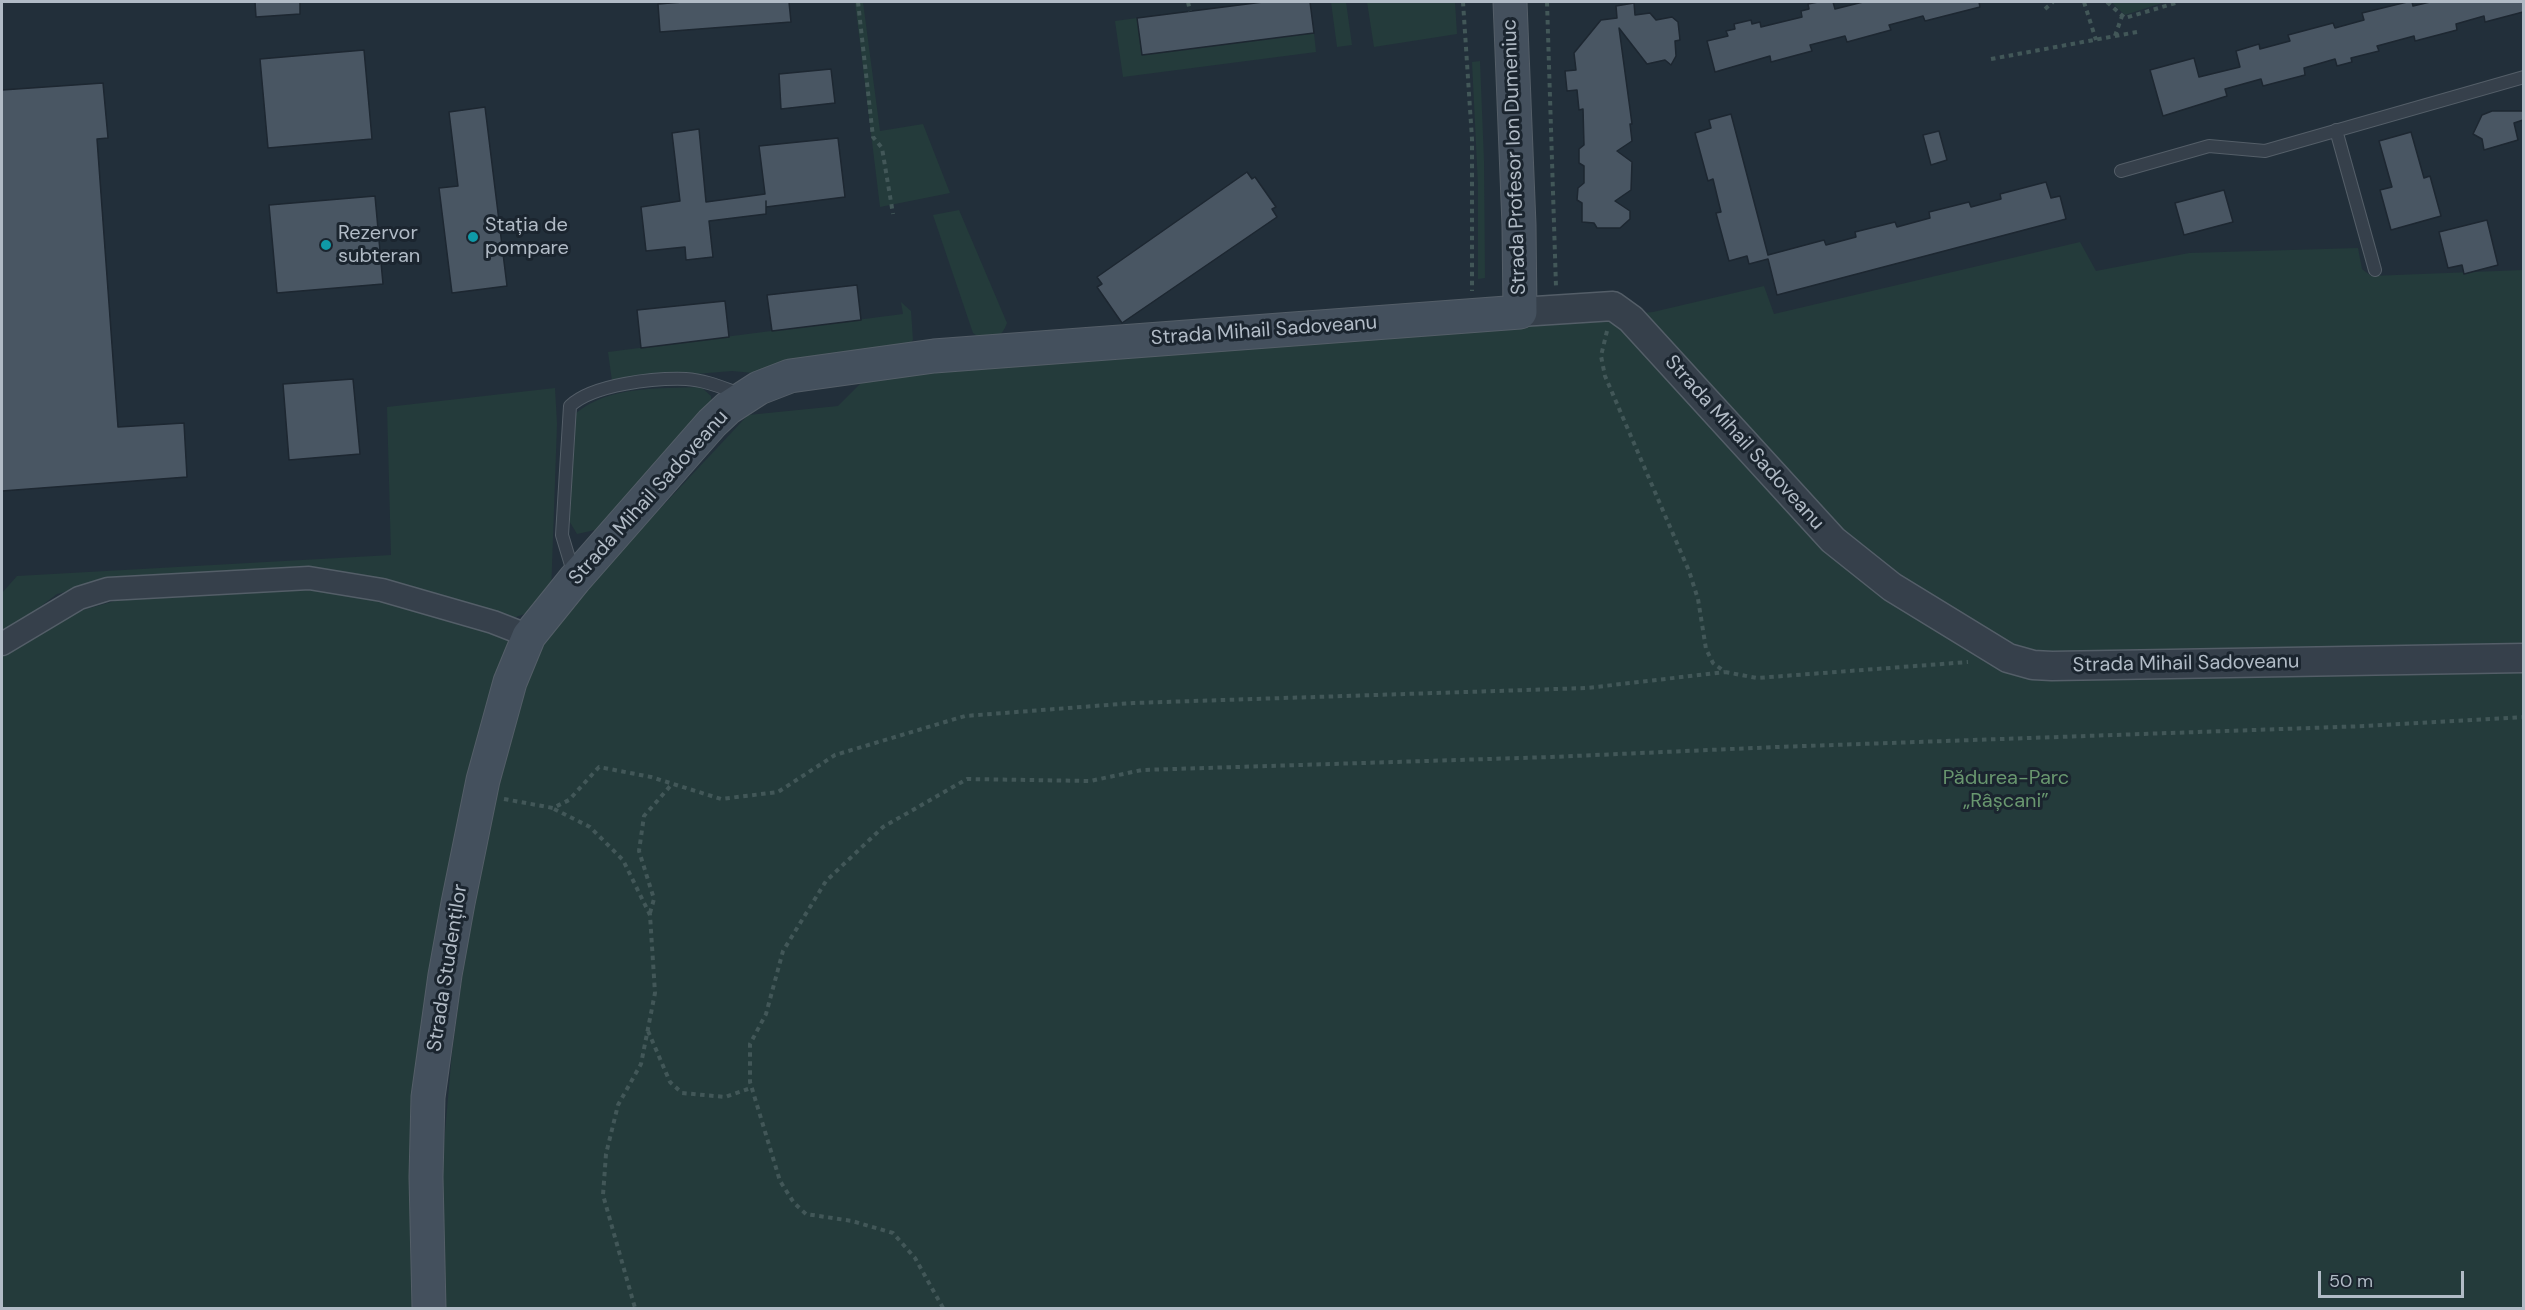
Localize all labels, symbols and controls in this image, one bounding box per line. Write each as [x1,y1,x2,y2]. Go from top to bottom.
street label: Strada Profesor Ion Dumeniuc [1498,19,1532,295]
place label: Stația de pompare [485,214,569,261]
place label: Rezervor subteran [338,222,420,269]
marker: Stația de pompare [466,230,480,244]
marker: Rezervor subteran [319,238,333,252]
street label: Strada Mihail Sadoveanu [1150,311,1378,351]
street label: Strada Mihail Sadoveanu [1659,351,1829,535]
street label: Strada Mihail Sadoveanu [564,406,734,590]
street label: Strada Mihail Sadoveanu [2072,650,2300,678]
park label: Pădurea-Parc „Râșcani” [1943,767,2069,814]
street label: Strada Studenților [423,883,473,1053]
scale bar [2321,1259,2466,1297]
text: 50 m [2329,1269,2373,1293]

